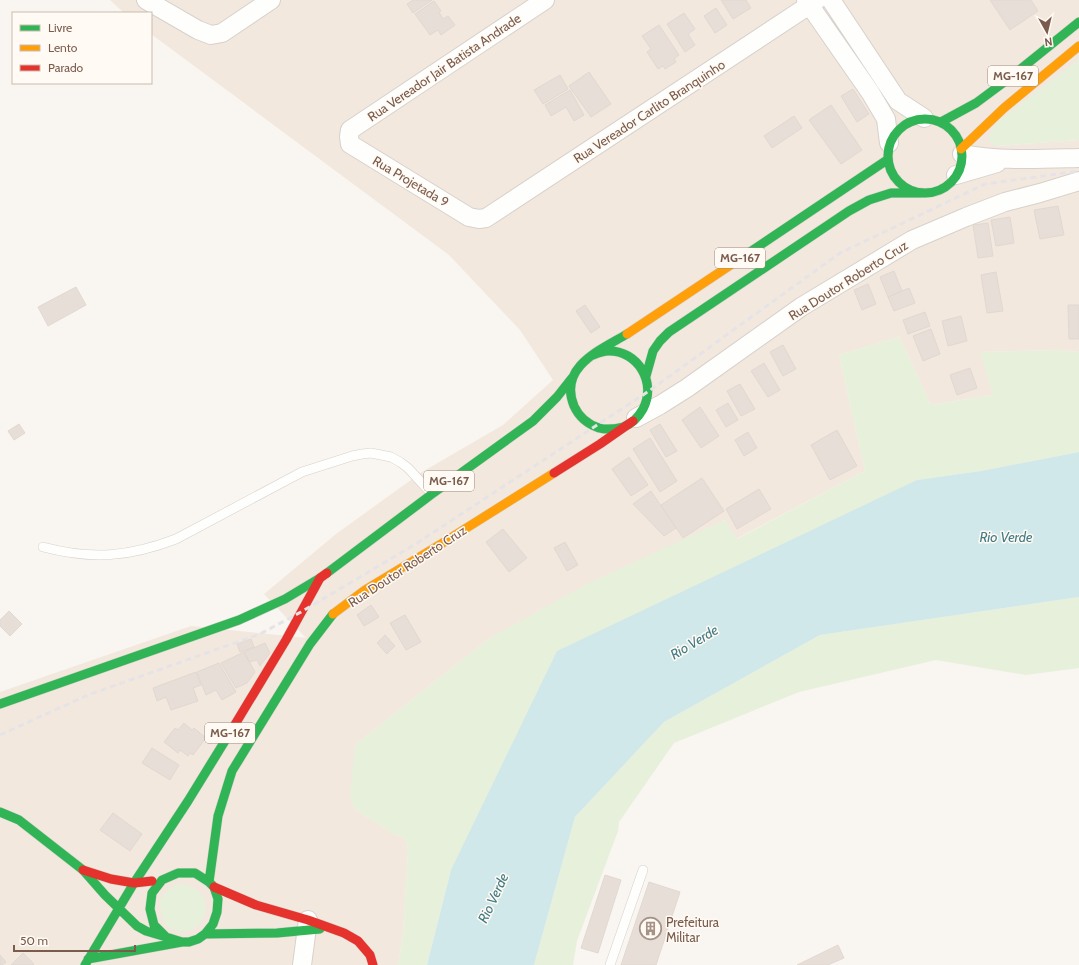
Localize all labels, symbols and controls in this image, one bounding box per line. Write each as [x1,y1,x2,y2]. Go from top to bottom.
street label: Rua Vereador Jair Batista Andrade [364,9,524,124]
legend [12,12,152,84]
north arrow [1027,12,1067,52]
text: Livre [48,20,72,35]
text: N [1044,34,1053,49]
text: Lento [48,40,78,55]
street label: Rua Vereador Carlito Branquinho [570,56,728,166]
text: Parado [48,60,84,75]
road number: MG-167 [988,66,1038,86]
street label: Rua Projetada 9 [370,152,452,211]
street label: Rua Doutor Roberto Cruz [785,237,911,323]
road number: MG-167 [715,248,765,268]
road number: MG-167 [424,471,474,491]
street label: Rua Doutor Roberto Cruz [345,522,469,610]
water label: Rio Verde [980,528,1033,546]
water label: Rio Verde [667,620,722,663]
road number: MG-167 [205,723,255,743]
water label: Rio Verde [474,870,513,926]
place label: Prefeitura Militar [666,914,720,945]
building icon: Prefeitura Militar [638,916,664,942]
scale bar [14,927,135,953]
text: 50 m [20,933,48,948]

